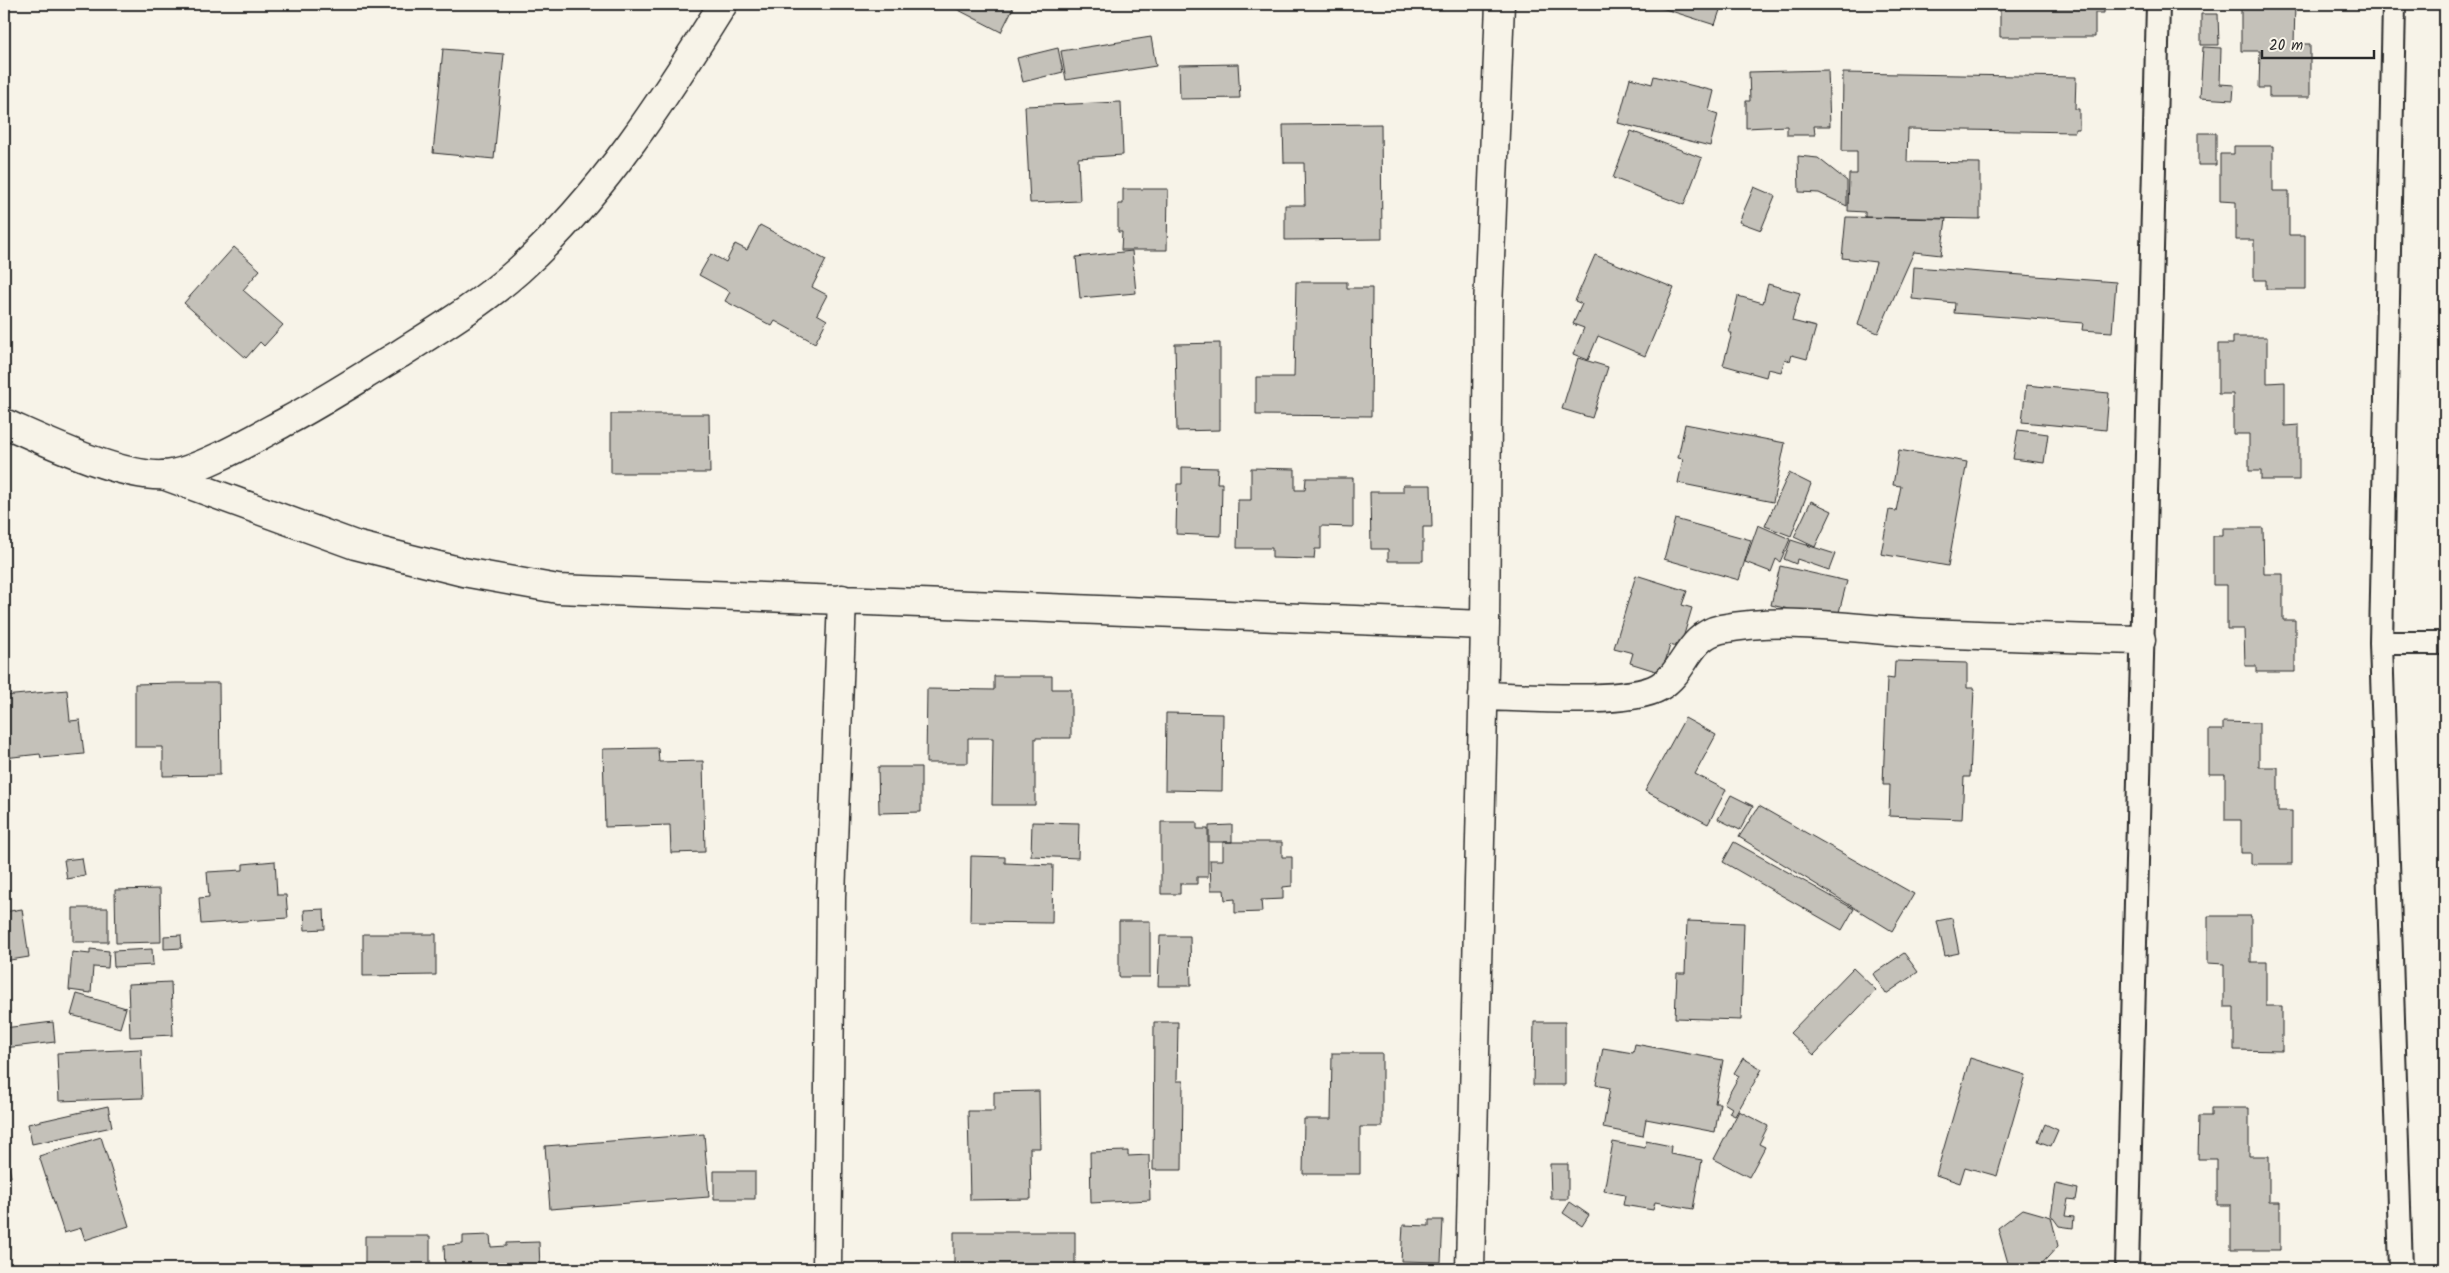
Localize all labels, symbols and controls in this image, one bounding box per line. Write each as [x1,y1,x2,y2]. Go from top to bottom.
scale bar [2262,28,2374,60]
text: 20 m [2269,34,2303,58]

